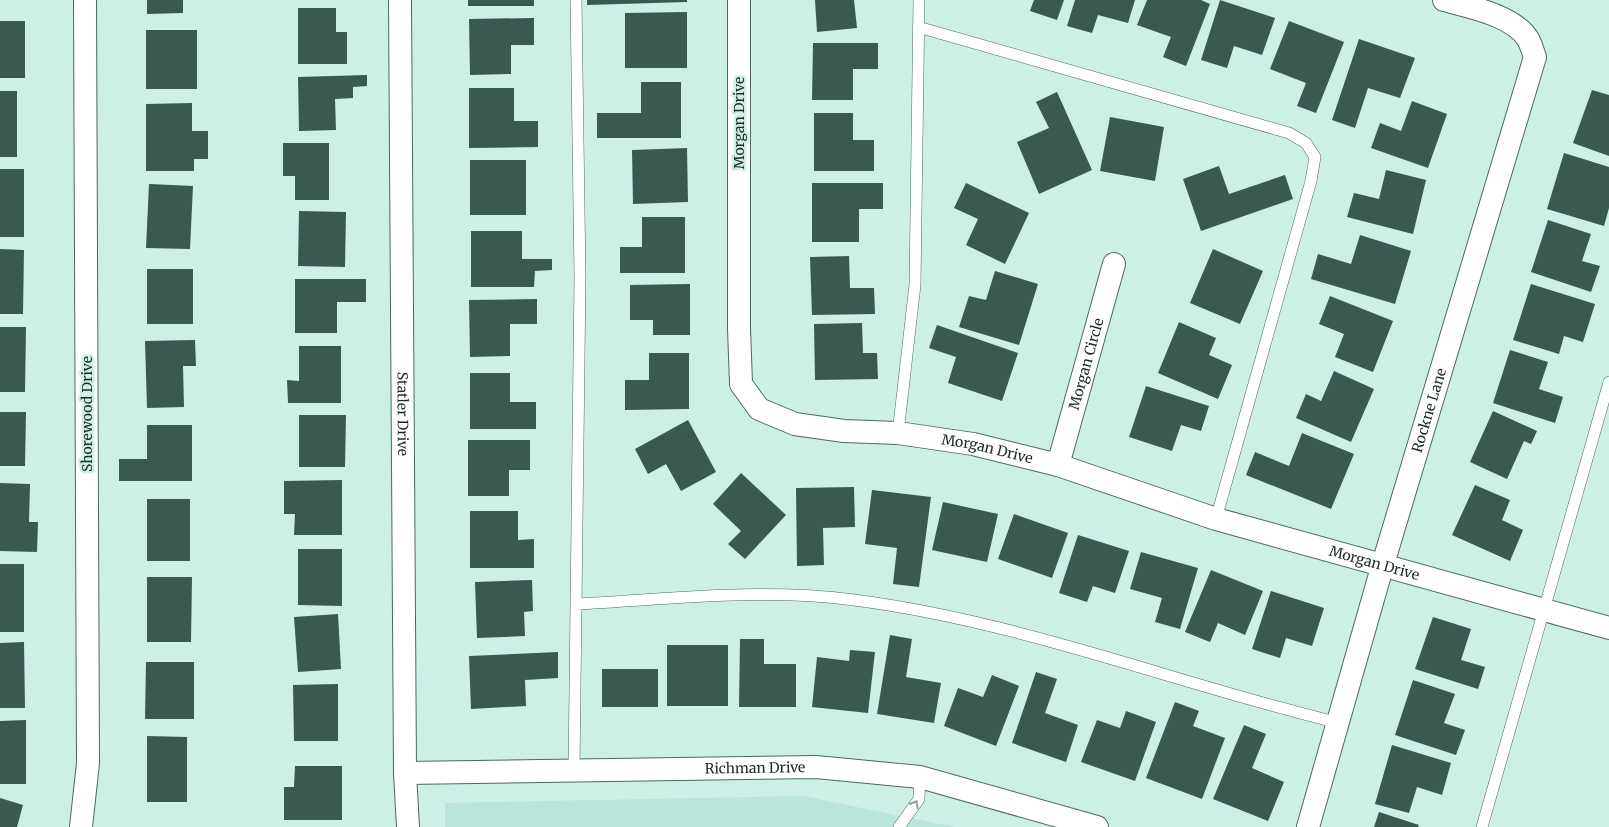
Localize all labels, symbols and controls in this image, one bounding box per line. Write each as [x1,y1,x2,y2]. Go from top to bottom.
street label: Morgan Drive [730,77,748,169]
street label: Morgan Circle [1065,316,1108,412]
street label: Shorewood Drive [78,356,96,472]
street label: Rockne Lane [1408,366,1450,455]
street label: Statler Drive [393,372,412,456]
street label: Morgan Drive [940,431,1035,467]
street label: Morgan Drive [1327,542,1421,584]
street label: Richman Drive [704,758,805,778]
one-way arrow [908,800,918,809]

